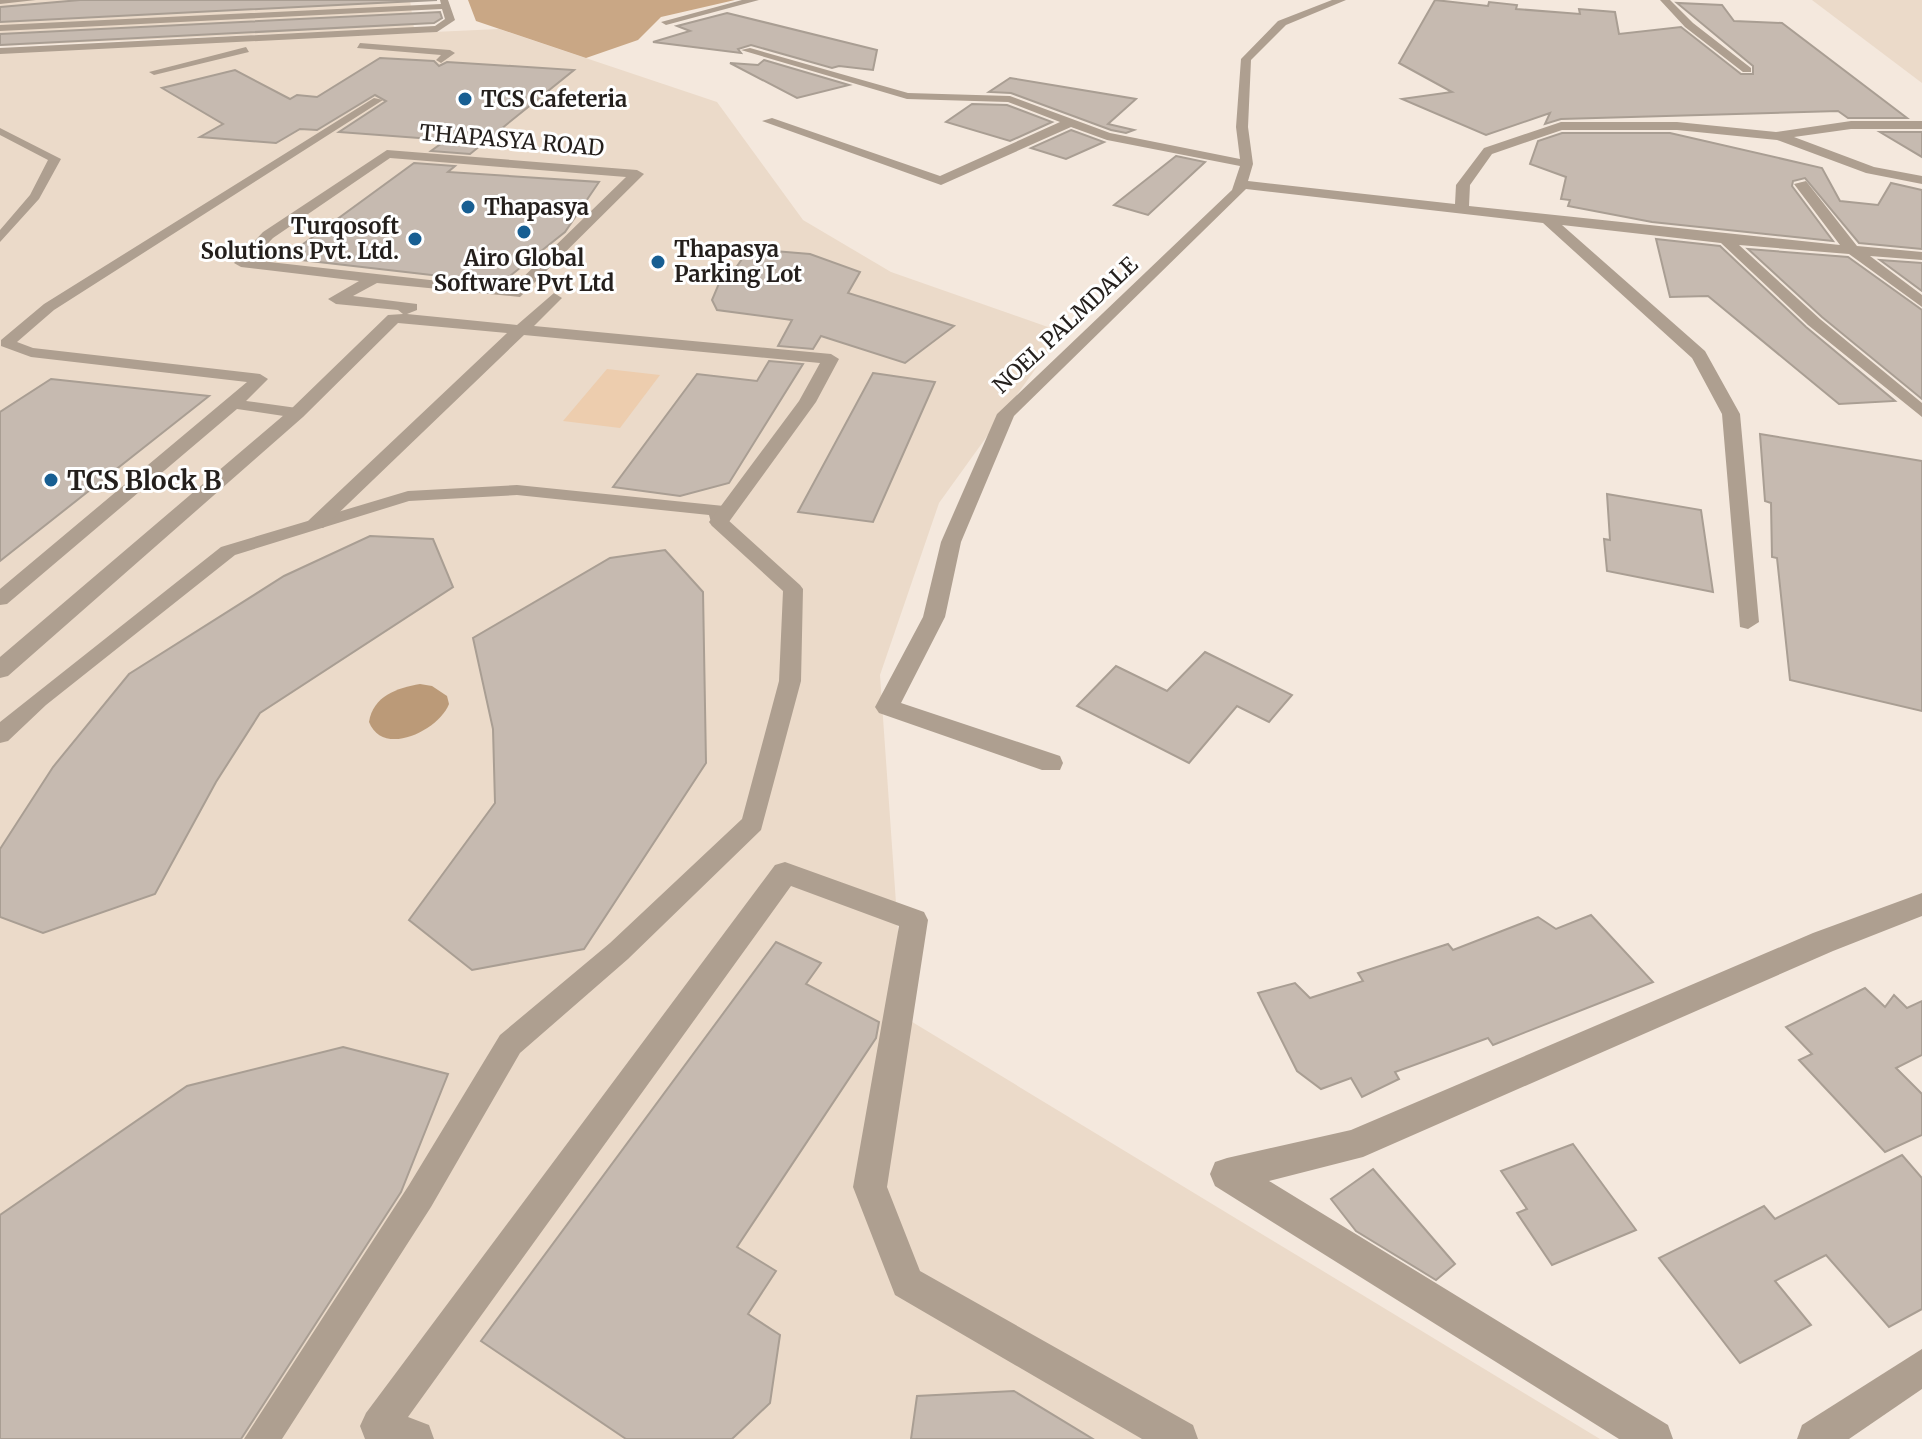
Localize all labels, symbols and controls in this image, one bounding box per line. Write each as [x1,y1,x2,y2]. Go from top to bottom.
place label: TCS Cafeteria [481,85,627,113]
marker: TCS Cafeteria [456,90,474,108]
street label: THAPASYA ROAD [418,118,606,162]
place label: Thapasya [484,193,589,221]
marker: Thapasya [459,198,477,216]
place label: Turqosoft Solutions Pvt. Ltd. [201,212,399,265]
marker: Airo Global Software Pvt Ltd [515,223,533,241]
marker: Turqosoft Solutions Pvt. Ltd. [406,230,424,248]
place label: Thapasya Parking Lot [674,235,802,288]
place label: Airo Global Software Pvt Ltd [434,244,615,297]
street label: NOEL PALMDALE [987,251,1143,399]
marker: Thapasya Parking Lot [649,253,667,271]
place label: TCS Block B [67,464,222,497]
marker: TCS Block B [42,471,60,489]

